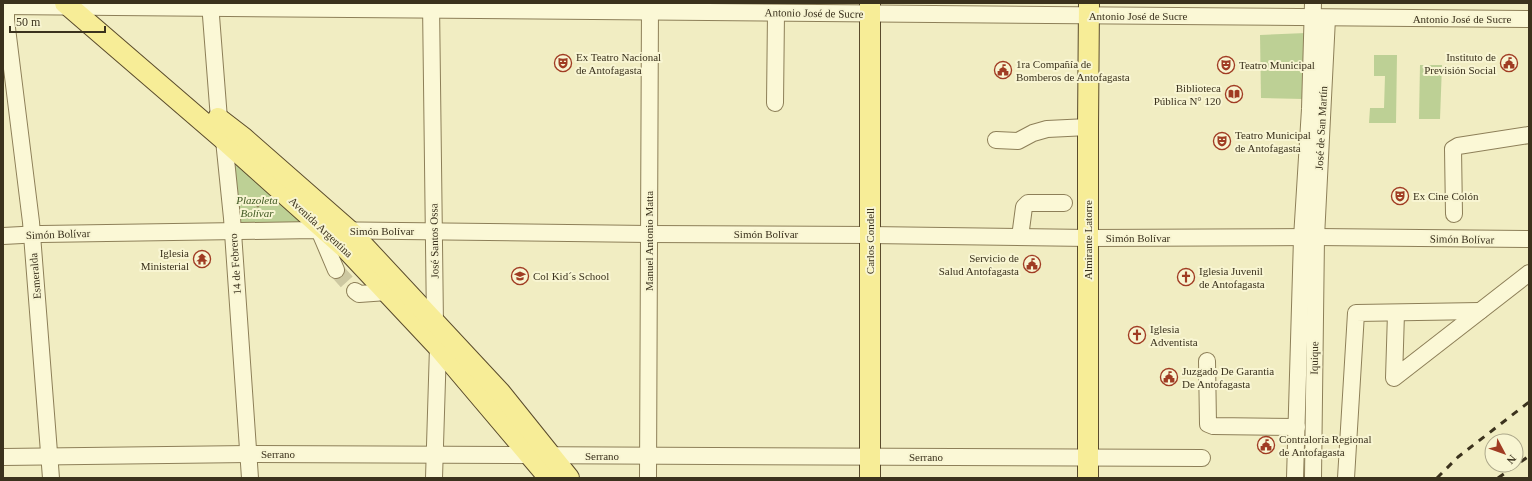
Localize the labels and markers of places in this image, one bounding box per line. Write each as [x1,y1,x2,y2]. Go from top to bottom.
place label: Ex Teatro Nacional de Antofagasta [576,51,661,76]
place label: Instituto de Previsión Social [1424,51,1496,76]
theatre icon: Ex Teatro Nacional de Antofagasta [553,53,573,73]
public building icon: Instituto de Previsión Social [1499,53,1519,73]
theatre icon: Teatro Municipal [1216,55,1236,75]
place label: 1ra Compañía de Bomberos de Antofagasta [1016,58,1130,83]
place label: Teatro Municipal [1239,59,1315,71]
public building icon: 1ra Compañía de Bomberos de Antofagasta [993,60,1013,80]
place label: Biblioteca Pública N° 120 [1154,82,1221,107]
library icon: Biblioteca Pública N° 120 [1224,84,1244,104]
place label: Teatro Municipal de Antofagasta [1235,129,1311,154]
theatre icon: Teatro Municipal de Antofagasta [1212,131,1232,151]
theatre icon: Ex Cine Colón [1390,186,1410,206]
place label: Ex Cine Colón [1413,190,1479,202]
place label: Iglesia Ministerial [141,247,189,272]
temple icon: Iglesia Ministerial [192,249,212,269]
place label: Servicio de Salud Antofagasta [939,252,1019,277]
public building icon: Servicio de Salud Antofagasta [1022,254,1042,274]
place label: Iglesia Juvenil de Antofagasta [1199,265,1265,290]
school or university icon: Col Kid´s School [510,266,530,286]
church icon: Iglesia Juvenil de Antofagasta [1176,267,1196,287]
place label: Col Kid´s School [533,270,609,282]
place label: Iglesia Adventista [1150,323,1198,348]
church icon: Iglesia Adventista [1127,325,1147,345]
place label: Juzgado De Garantia De Antofagasta [1182,365,1274,390]
public building icon: Juzgado De Garantia De Antofagasta [1159,367,1179,387]
place label: Contraloría Regional de Antofagasta [1279,433,1372,458]
public building icon: Contraloría Regional de Antofagasta [1256,435,1276,455]

